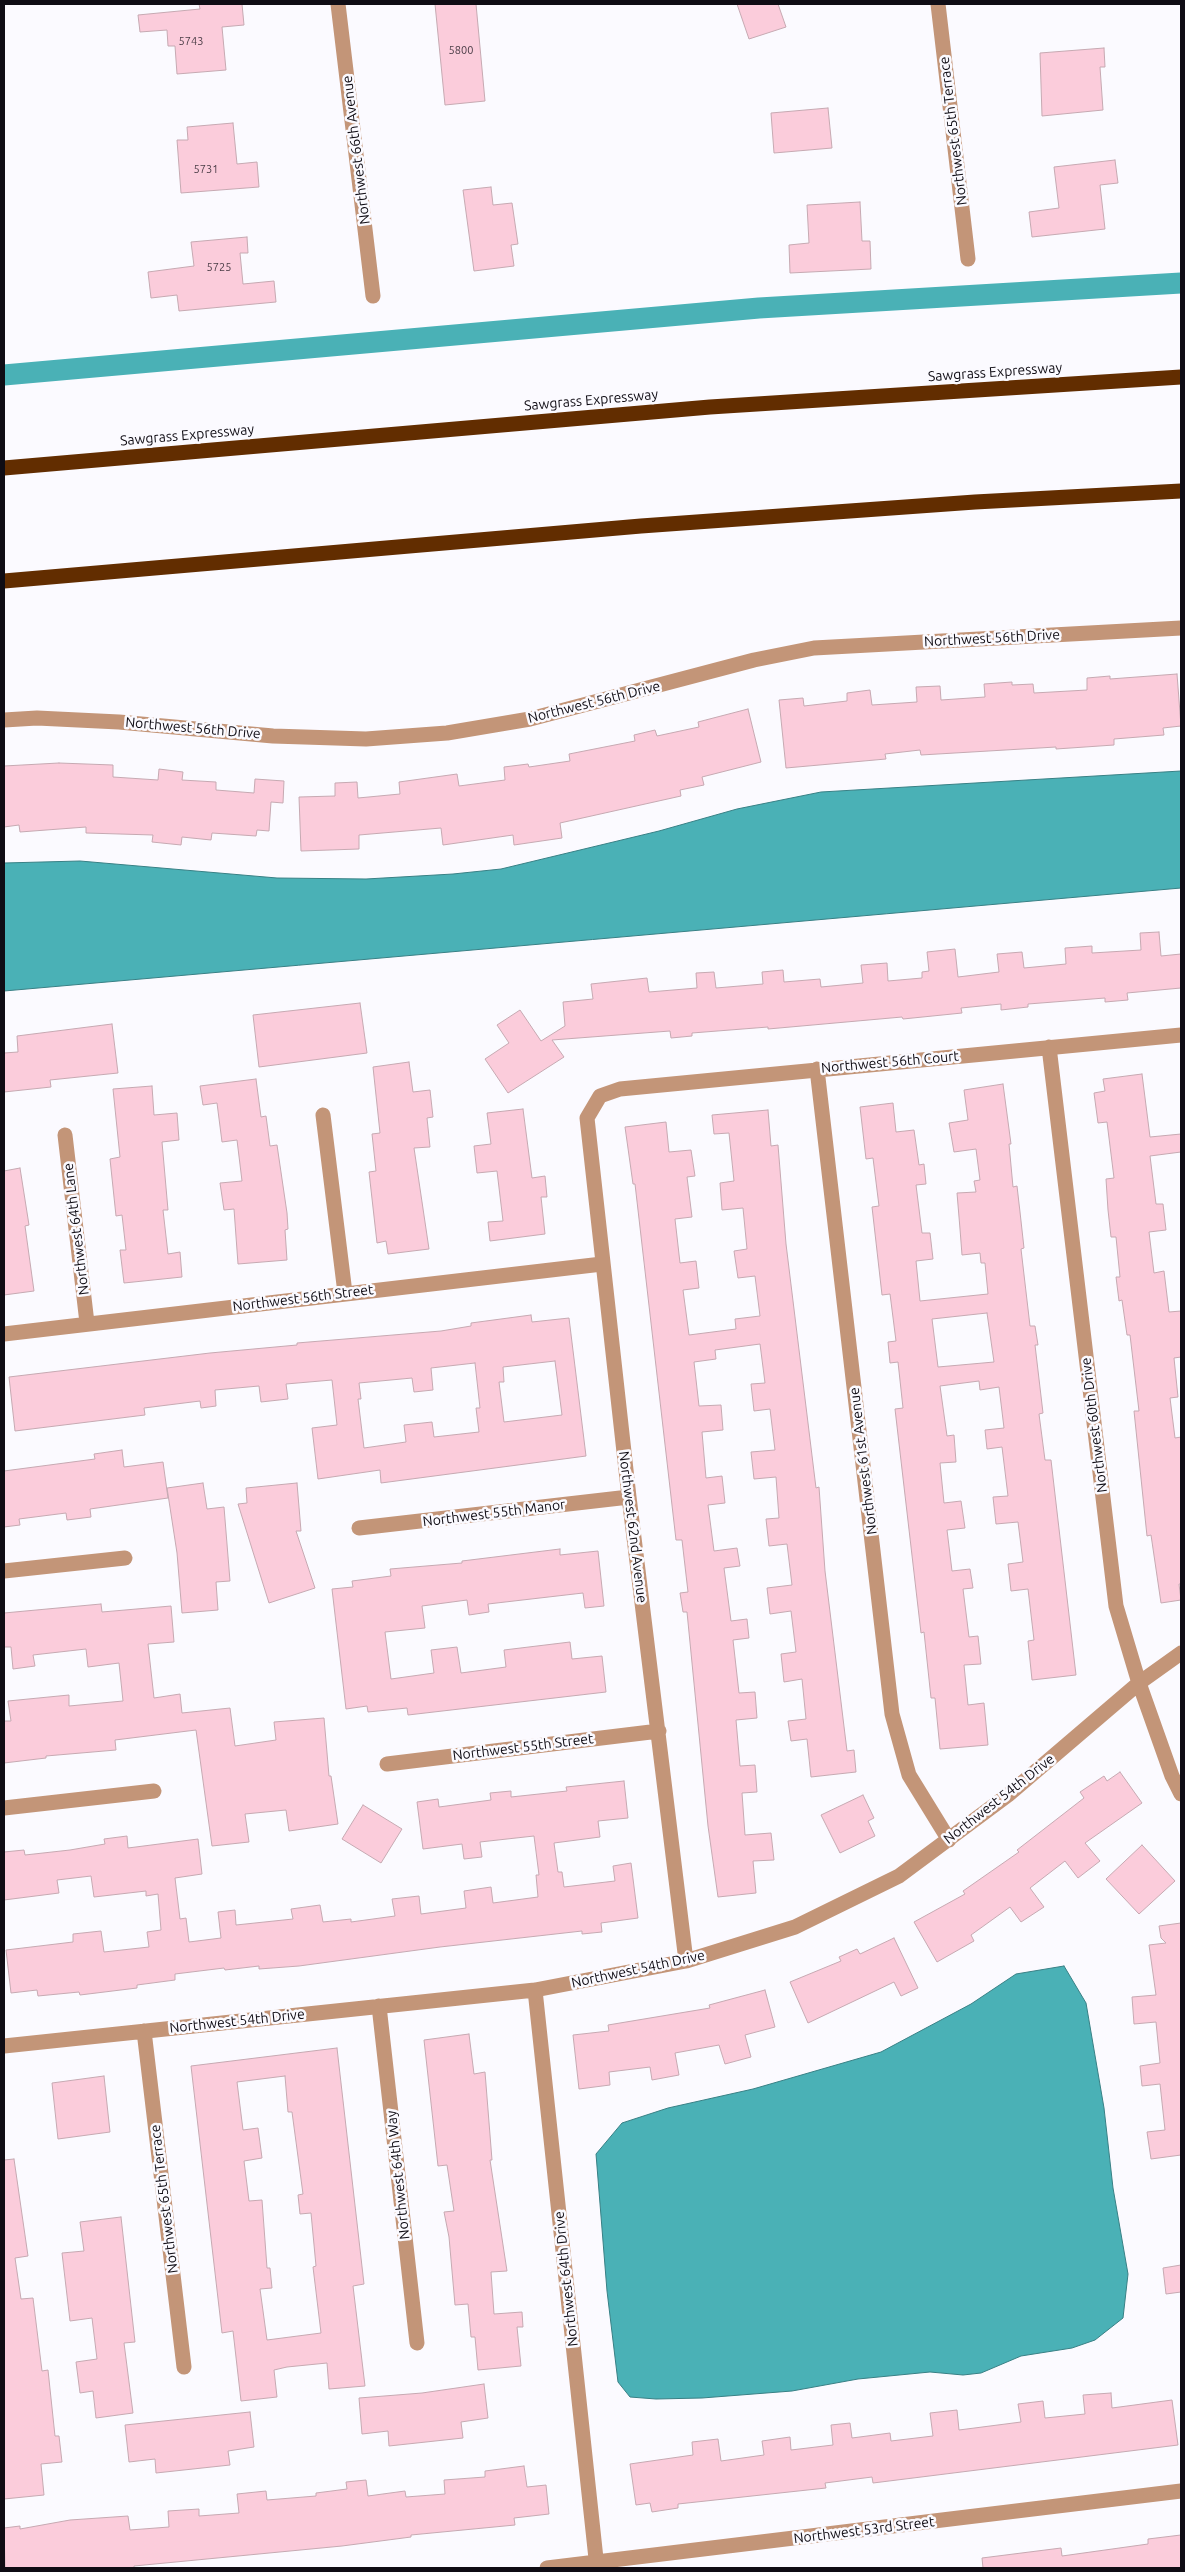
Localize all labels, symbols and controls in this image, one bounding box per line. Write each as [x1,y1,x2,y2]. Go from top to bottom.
house number: 5743 [179,34,203,48]
house number: 5800 [449,43,473,57]
street label: Northwest 65th Terrace [936,56,970,206]
street label: Northwest 66th Avenue [339,75,373,225]
house number: 5731 [194,162,218,176]
house number: 5725 [207,260,231,274]
street label: Sawgrass Expressway [927,359,1063,385]
street label: Sawgrass Expressway [523,386,659,414]
street label: Sawgrass Expressway [119,421,255,449]
street label: Northwest 56th Drive [924,626,1060,650]
street label: Northwest 56th Drive [526,677,662,727]
street label: Northwest 56th Drive [125,714,261,742]
street label: Northwest 56th Court [820,1048,960,1076]
street label: Northwest 64th Lane [60,1162,92,1296]
street label: Northwest 56th Street [232,1281,374,1315]
street label: Northwest 60th Drive [1077,1357,1111,1493]
street label: Northwest 61st Avenue [846,1386,880,1536]
street label: Northwest 62nd Avenue [615,1450,651,1604]
street label: Northwest 55th Manor [422,1496,566,1530]
street label: Northwest 55th Street [452,1730,594,1764]
street label: Northwest 54th Drive [940,1751,1058,1847]
street label: Northwest 54th Drive [570,1947,706,1991]
street label: Northwest 54th Drive [169,2006,305,2036]
street label: Northwest 64th Way [383,2110,413,2240]
street label: Northwest 65th Terrace [147,2124,181,2274]
street label: Northwest 64th Drive [551,2211,581,2347]
street label: Northwest 53rd Street [793,2513,935,2547]

